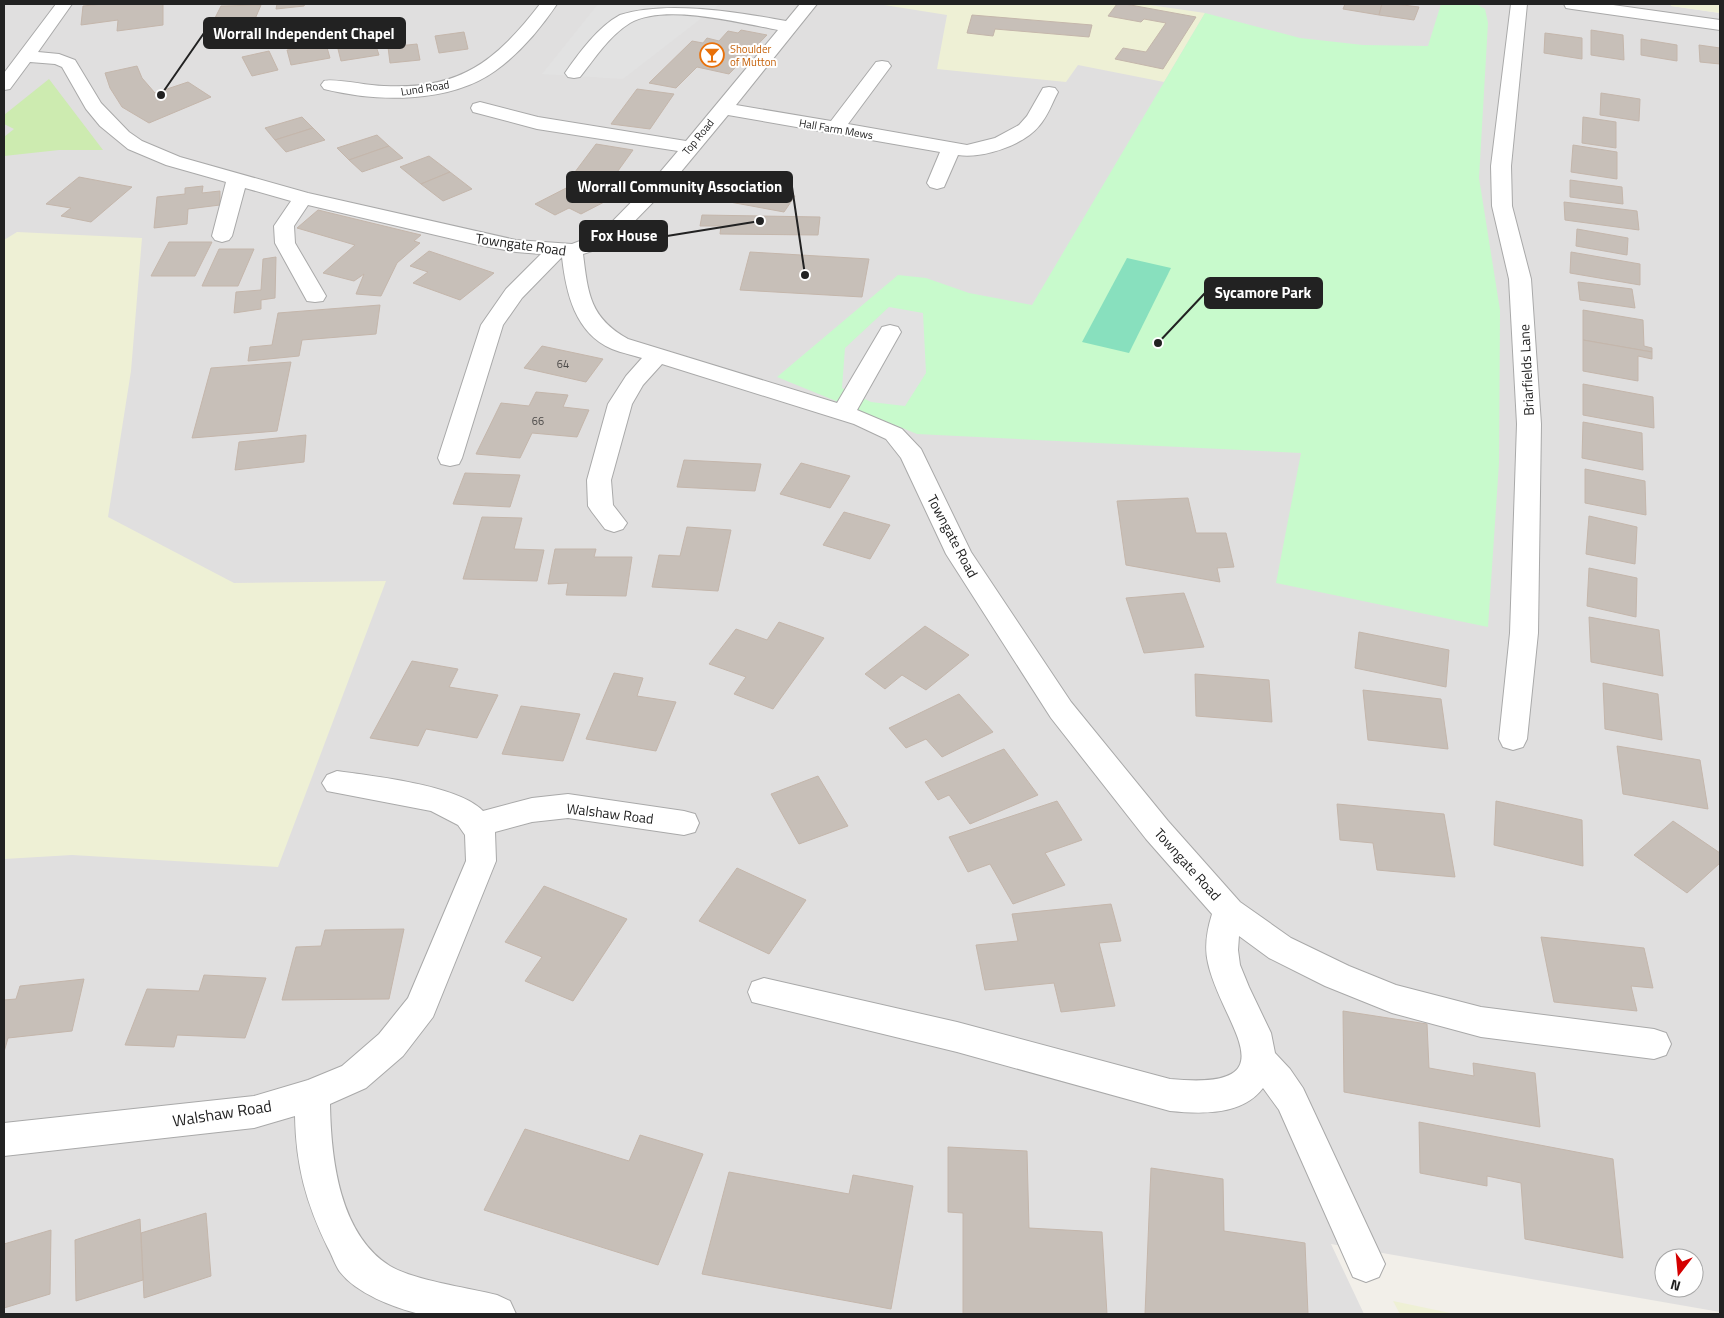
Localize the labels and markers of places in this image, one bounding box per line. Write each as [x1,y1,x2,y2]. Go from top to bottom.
callout: Worrall Independent Chapel [204,18,405,48]
place label: Shoulder of Mutton [730,41,776,70]
bar icon: Shoulder of Mutton [699,42,725,68]
callout: Worrall Community Association [567,172,792,202]
callout: Fox House [580,221,667,251]
callout: Sycamore Park [1205,278,1322,308]

